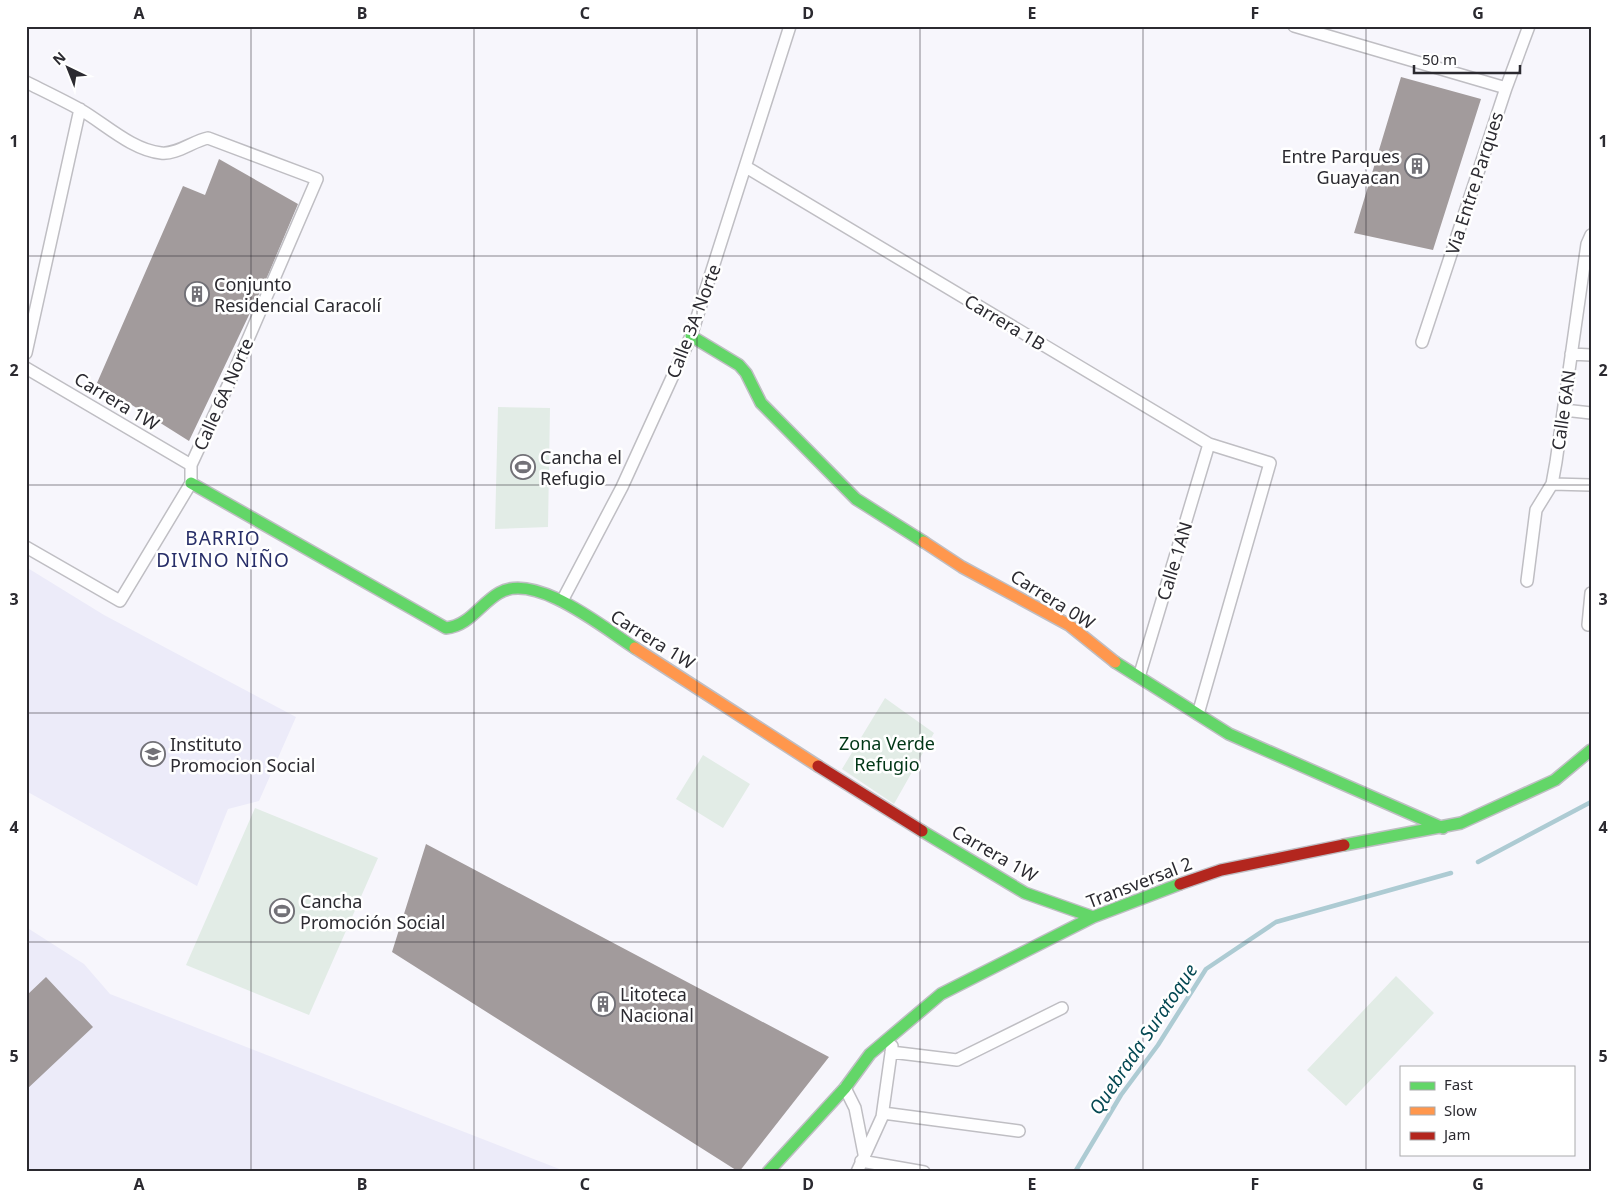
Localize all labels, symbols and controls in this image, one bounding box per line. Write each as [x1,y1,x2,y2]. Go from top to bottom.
text: A [133,2,145,24]
text: B [357,2,367,24]
text: C [580,2,590,24]
text: D [802,2,814,24]
text: E [1028,2,1037,24]
text: F [1251,2,1259,24]
text: G [1472,2,1484,24]
north arrow [42,42,92,92]
scale bar [1414,42,1521,74]
text: N [48,47,69,69]
text: 50 m [1422,49,1457,69]
street label: Via Entre Parques [1440,109,1508,257]
text: 1 [9,130,19,152]
text: 1 [1598,130,1608,152]
place label: Entre Parques Guayacan [1281,144,1400,189]
building icon: Entre Parques Guayacan [1404,153,1430,179]
street label: Calle 3A Norte [660,260,726,382]
place label: Conjunto Residencial Caracolí [214,272,381,317]
building icon: Conjunto Residencial Caracolí [184,281,210,307]
street label: Carrera 1B [960,289,1050,355]
street label: Calle 6A Norte [187,334,259,454]
text: 2 [9,359,19,381]
text: 2 [1598,359,1608,381]
street label: Carrera 1W [70,366,164,436]
street label: Calle 6AN [1545,368,1581,452]
place label: Cancha el Refugio [540,445,622,490]
sports icon: Cancha el Refugio [510,454,536,480]
street label: Calle 1AN [1151,519,1197,603]
district label: BARRIO DIVINO NIÑO [156,525,290,573]
street label: Carrera 0W [1006,564,1100,634]
text: 3 [9,588,19,610]
text: 3 [1598,588,1608,610]
street label: Carrera 1W [606,604,700,674]
park label: Zona Verde Refugio [839,731,935,776]
place label: Instituto Promocion Social [170,732,315,777]
school or university icon: Instituto Promocion Social [140,741,166,767]
text: 4 [9,816,19,838]
text: 4 [1598,816,1608,838]
street label: Carrera 1W [948,819,1042,887]
street label: Transversal 2 [1083,851,1195,913]
place label: Cancha Promoción Social [300,889,445,934]
sports icon: Cancha Promoción Social [269,898,295,924]
water label: Quebrada Suratoque [1083,958,1203,1120]
place label: Litoteca Nacional [620,982,694,1027]
building icon: Litoteca Nacional [590,991,616,1017]
text: 5 [9,1045,19,1067]
text: 5 [1598,1045,1608,1067]
legend [1400,1066,1574,1156]
text: Fast [1444,1074,1473,1094]
text: Slow [1444,1100,1477,1120]
text: Jam [1442,1124,1471,1144]
text: A [133,1173,145,1195]
text: B [357,1173,367,1195]
text: C [580,1173,590,1195]
text: D [802,1173,814,1195]
text: E [1028,1173,1037,1195]
text: F [1251,1173,1259,1195]
text: G [1472,1173,1484,1195]

